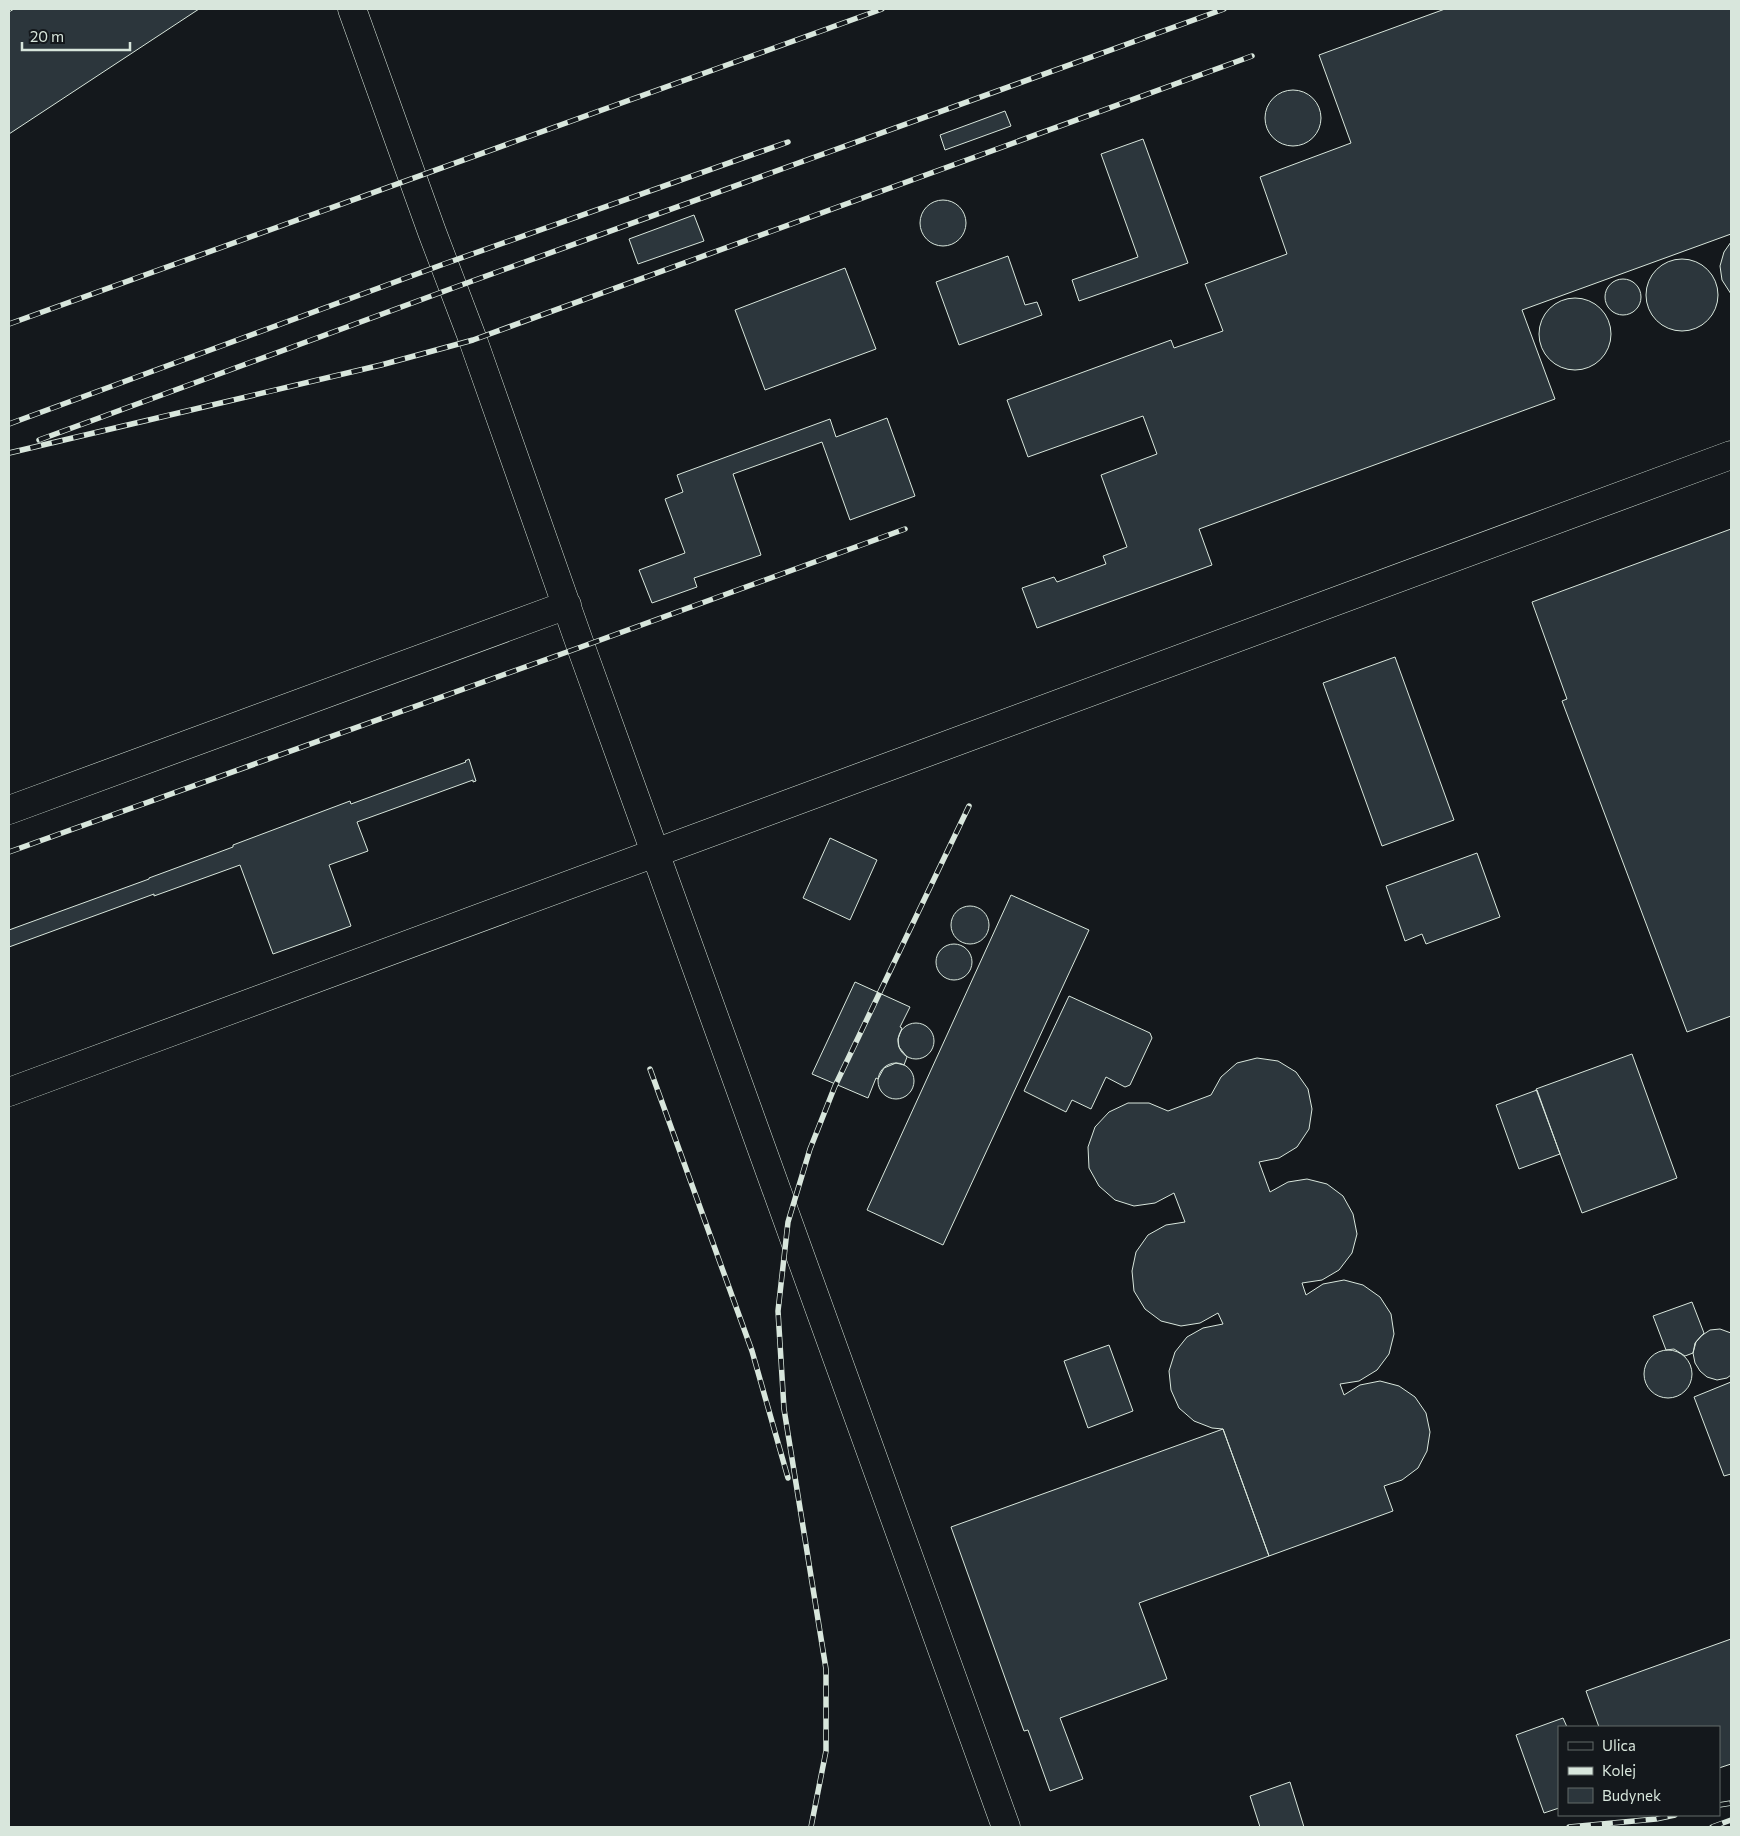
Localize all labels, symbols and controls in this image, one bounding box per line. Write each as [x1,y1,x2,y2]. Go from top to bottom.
scale bar [22,20,130,52]
text: 20 m [30,27,64,45]
legend [1558,1726,1720,1816]
text: Ulica [1602,1736,1636,1754]
text: Kolej [1602,1761,1636,1779]
text: Budynek [1602,1786,1661,1804]

